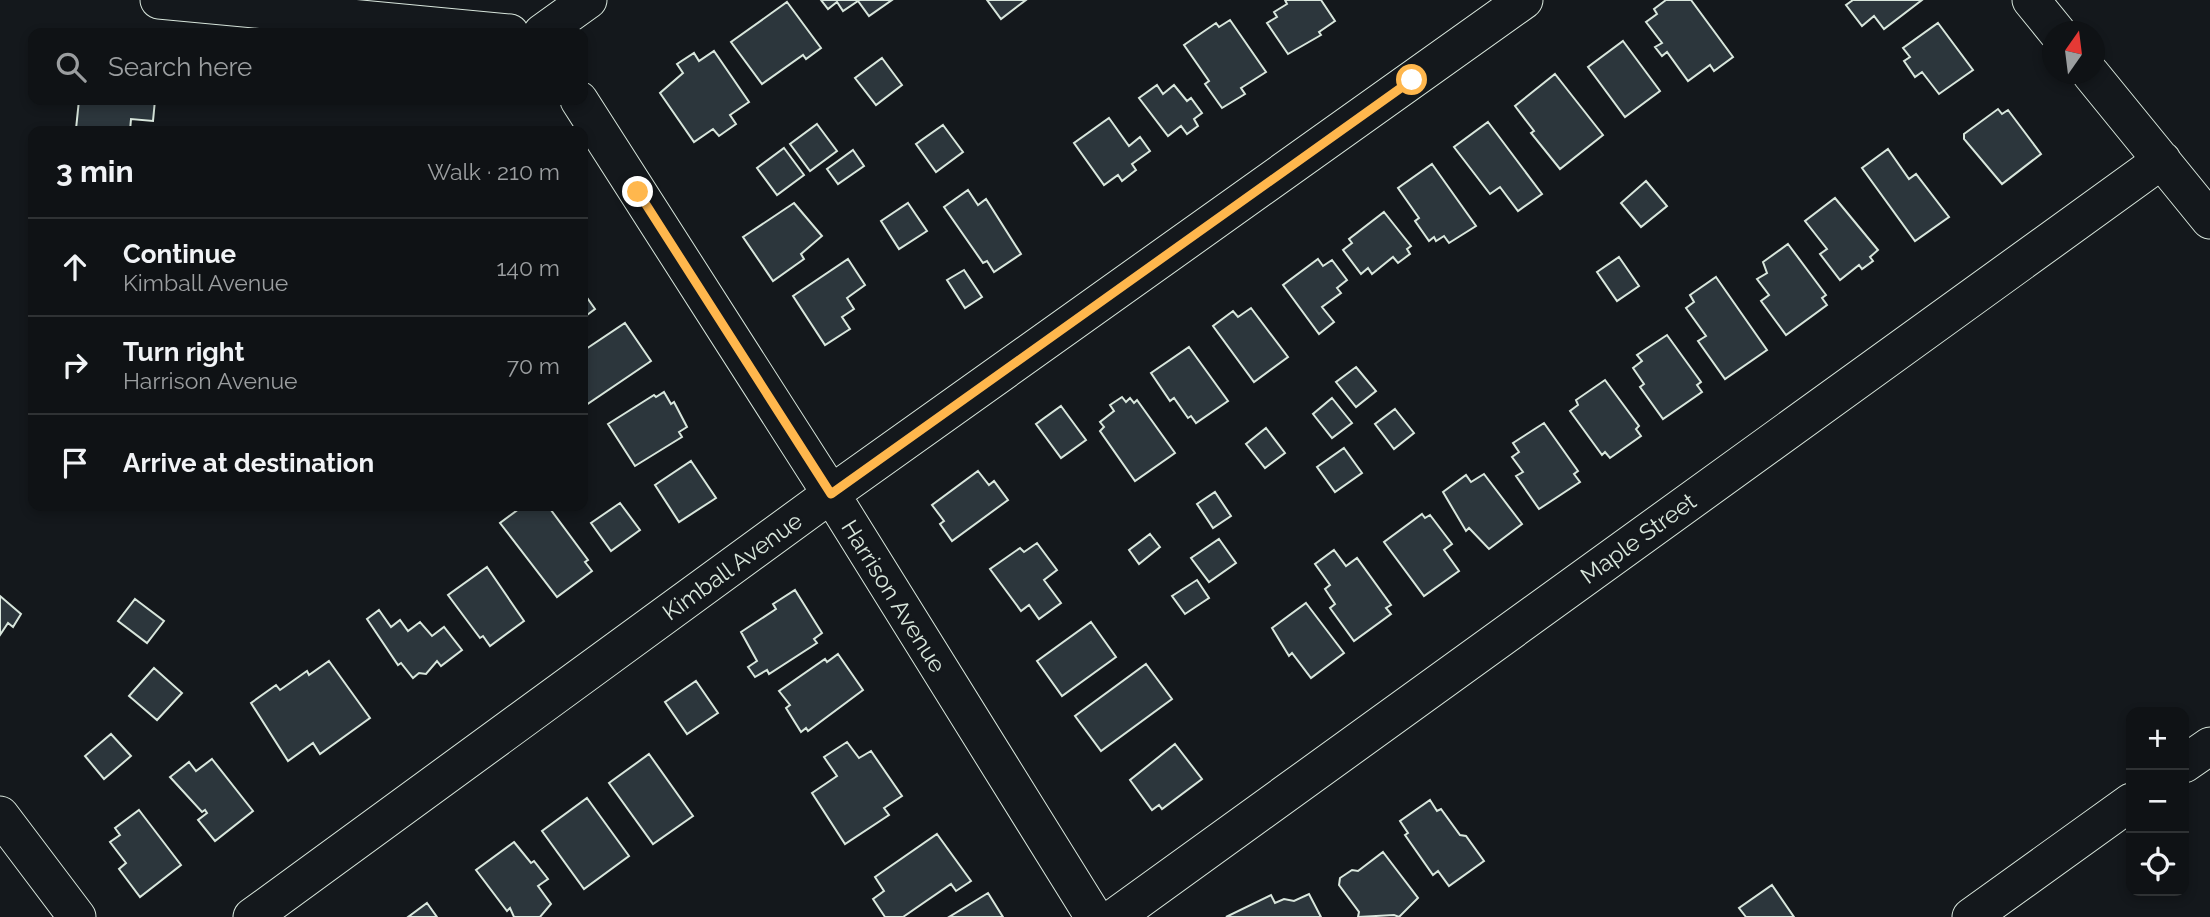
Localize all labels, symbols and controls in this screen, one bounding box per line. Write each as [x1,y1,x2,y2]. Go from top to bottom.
north arrow [2042,21,2105,84]
search box [28,28,588,105]
icon: search [52,48,90,86]
text: Search here [108,52,252,82]
route start [1396,64,1427,95]
text: 3 min [56,154,134,189]
text: Walk · 210 m [427,158,560,185]
route end [622,176,653,207]
text: Continue [123,239,236,269]
icon: ahead [56,248,94,286]
text: 140 m [497,254,560,281]
text: Kimball Avenue [123,269,288,296]
text: Turn right [123,337,244,367]
icon: right [56,346,94,384]
text: 70 m [507,352,560,379]
text: Harrison Avenue [123,367,298,394]
icon: arrive [56,444,94,482]
text: Arrive at destination [123,448,374,478]
street label: Maple Street [1575,487,1701,589]
street label: Kimball Avenue [657,506,807,626]
street label: Harrison Avenue [836,515,952,677]
map controls [2126,707,2189,896]
button: + [2126,707,2189,770]
button: − [2126,770,2189,833]
button: locate [2126,833,2189,896]

